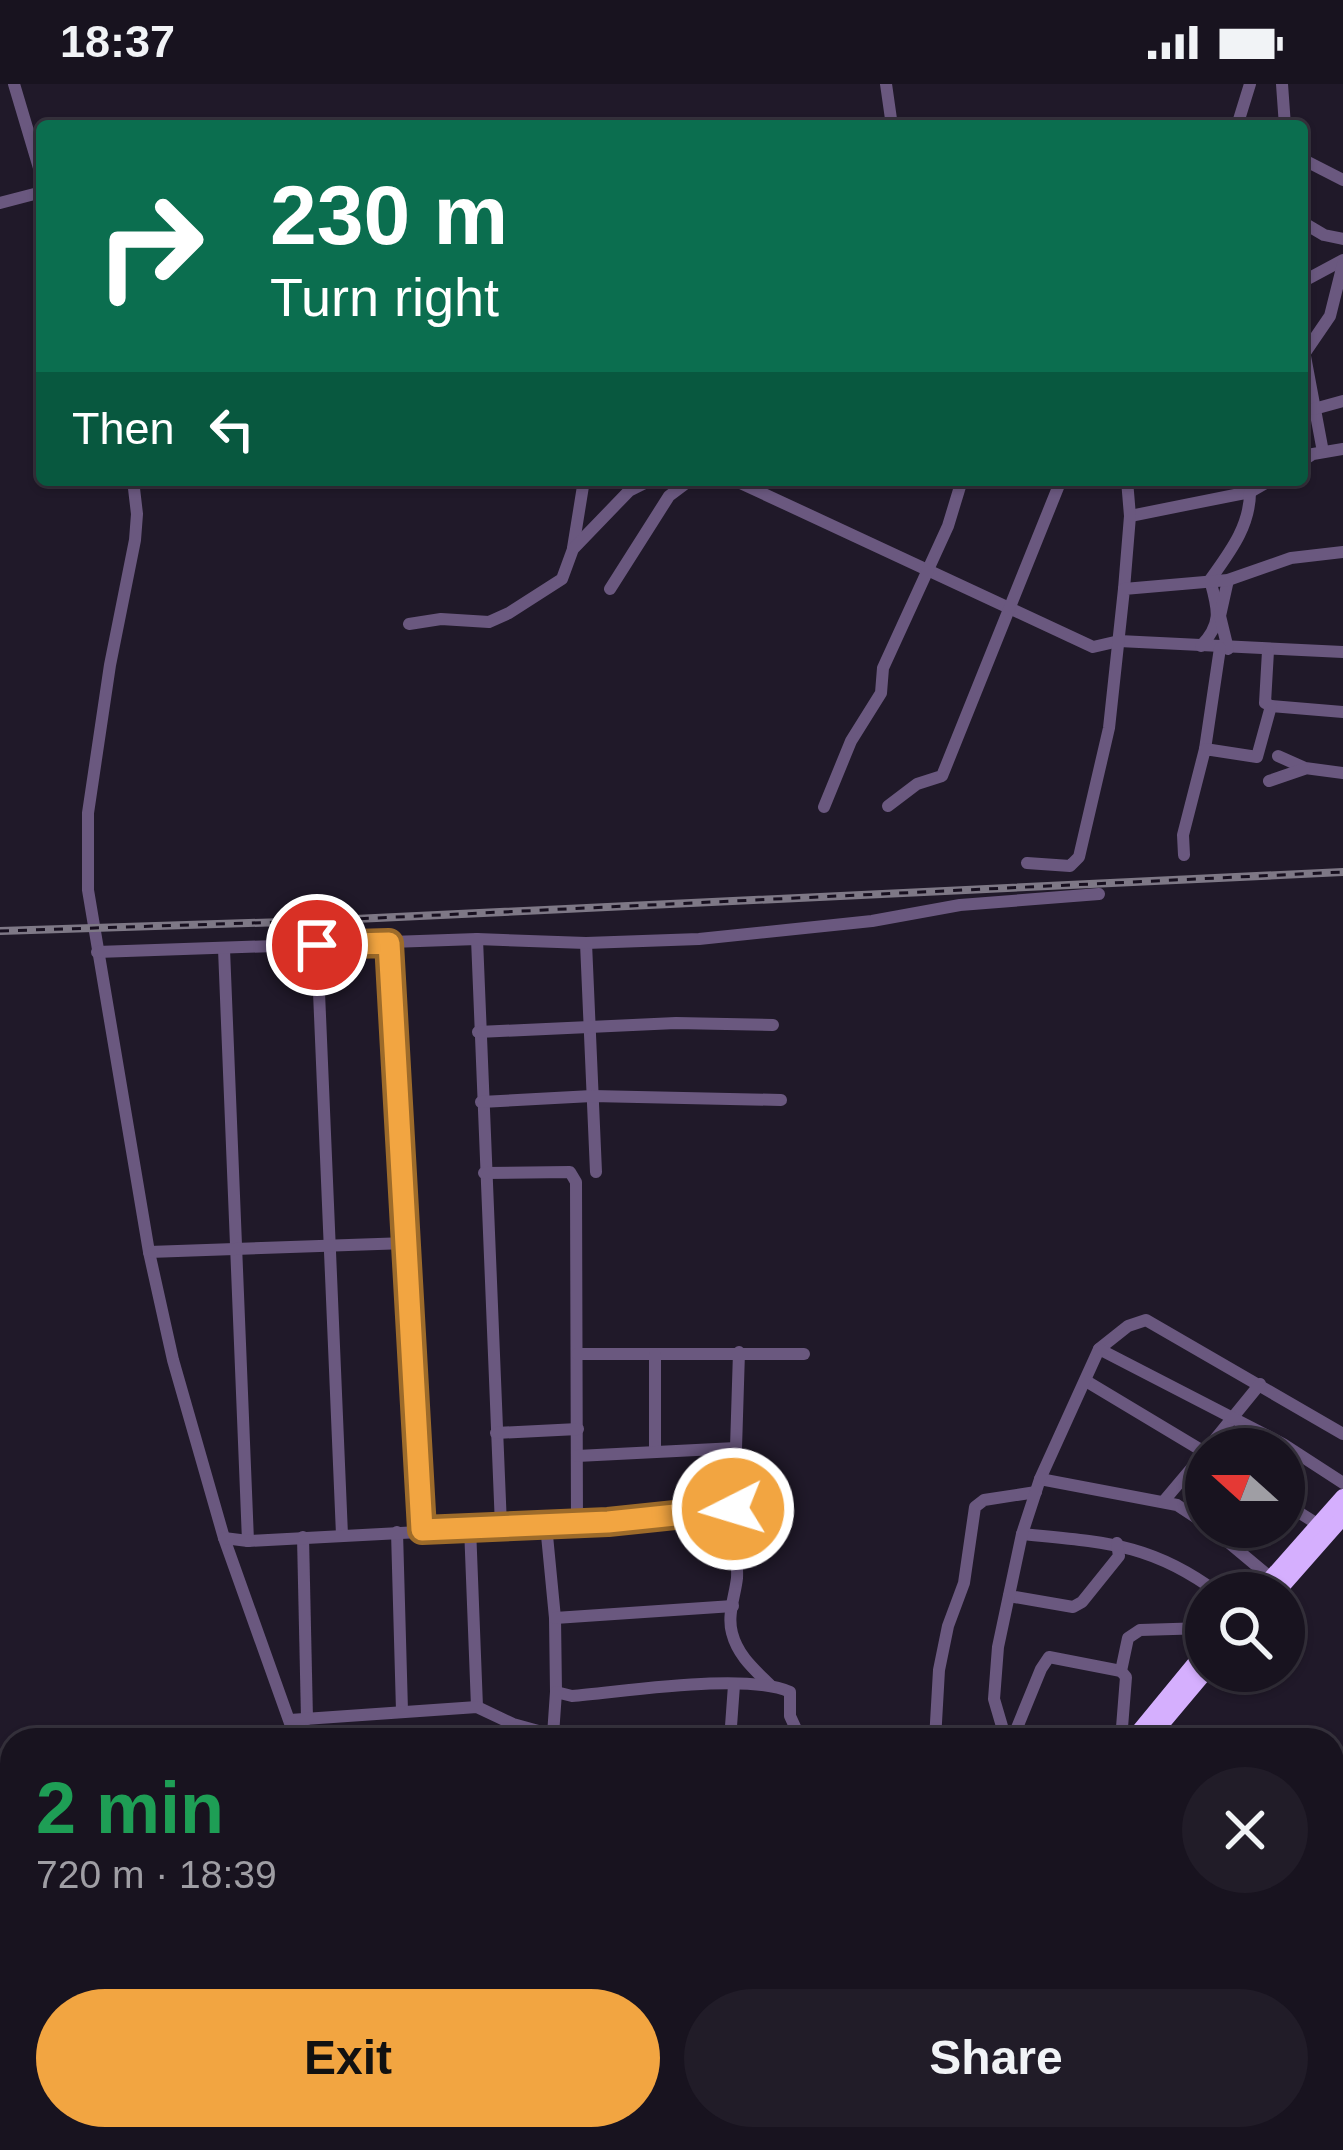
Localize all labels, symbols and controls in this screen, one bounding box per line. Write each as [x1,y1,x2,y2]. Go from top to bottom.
text: 18:37 [60,16,175,67]
icon: right [72,168,228,324]
text: 230 m [270,168,508,262]
text: Turn right [270,267,499,327]
icon: left [199,396,265,462]
text: Then [72,403,175,454]
pin [266,894,368,996]
icon: arrive [284,912,350,978]
north arrow [1185,1428,1305,1548]
map controls [1185,1428,1305,1692]
position arrow [670,1446,796,1572]
button: search [1185,1572,1305,1692]
button: close [1182,1767,1308,1893]
text: 2 min [36,1768,224,1848]
text: 720 m · 18:39 [36,1853,277,1896]
button: Exit [36,1989,660,2127]
button: Share [684,1989,1308,2127]

